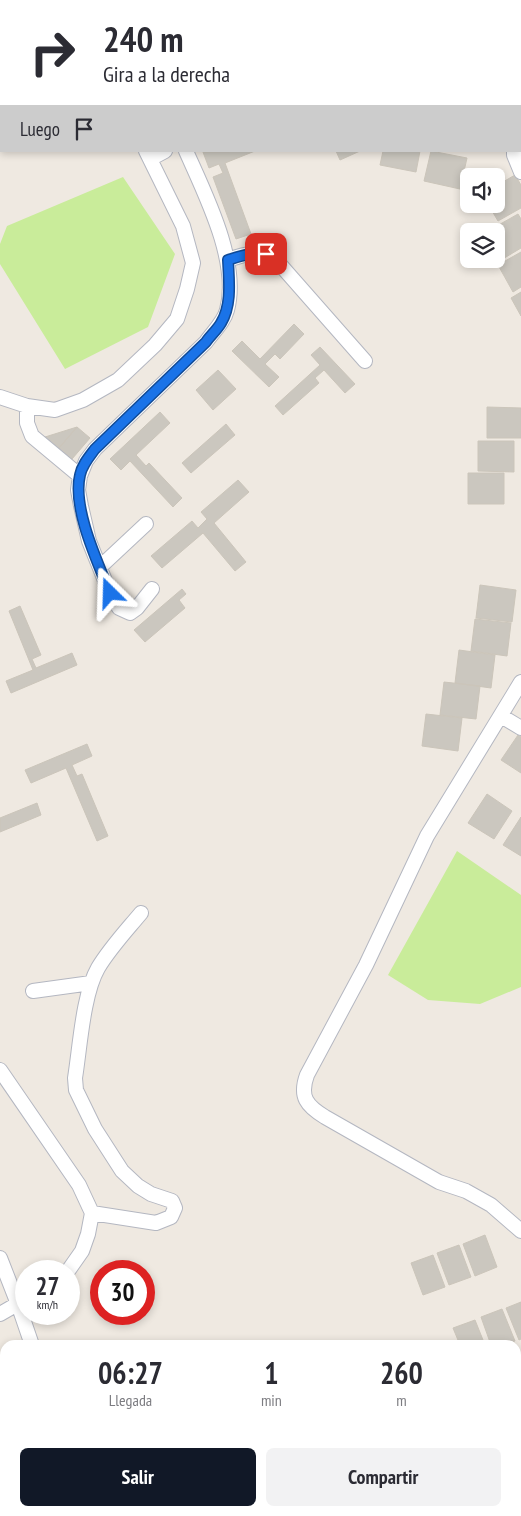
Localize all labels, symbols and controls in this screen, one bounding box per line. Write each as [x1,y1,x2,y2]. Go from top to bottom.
text: 240 m [103,16,184,62]
icon: right [20,20,85,85]
text: Gira a la derecha [103,60,230,88]
icon: arrive [70,115,98,143]
text: Luego [20,117,60,141]
map controls [460,168,505,268]
button: sound [460,168,505,213]
button: layers [460,223,505,268]
pin [245,233,287,275]
icon: arrive [252,240,280,268]
position arrow [83,566,135,618]
speed limit sign: 30 [90,1260,155,1325]
text: 27 [36,1270,59,1302]
text: km/h [37,1297,58,1312]
text: 06:27 [98,1353,163,1392]
text: 1 [264,1353,279,1392]
text: 260 [380,1353,423,1392]
text: Llegada [109,1390,152,1410]
text: min [261,1390,282,1410]
text: m [396,1390,407,1410]
button: Salir [20,1448,256,1506]
button: Compartir [266,1448,501,1506]

